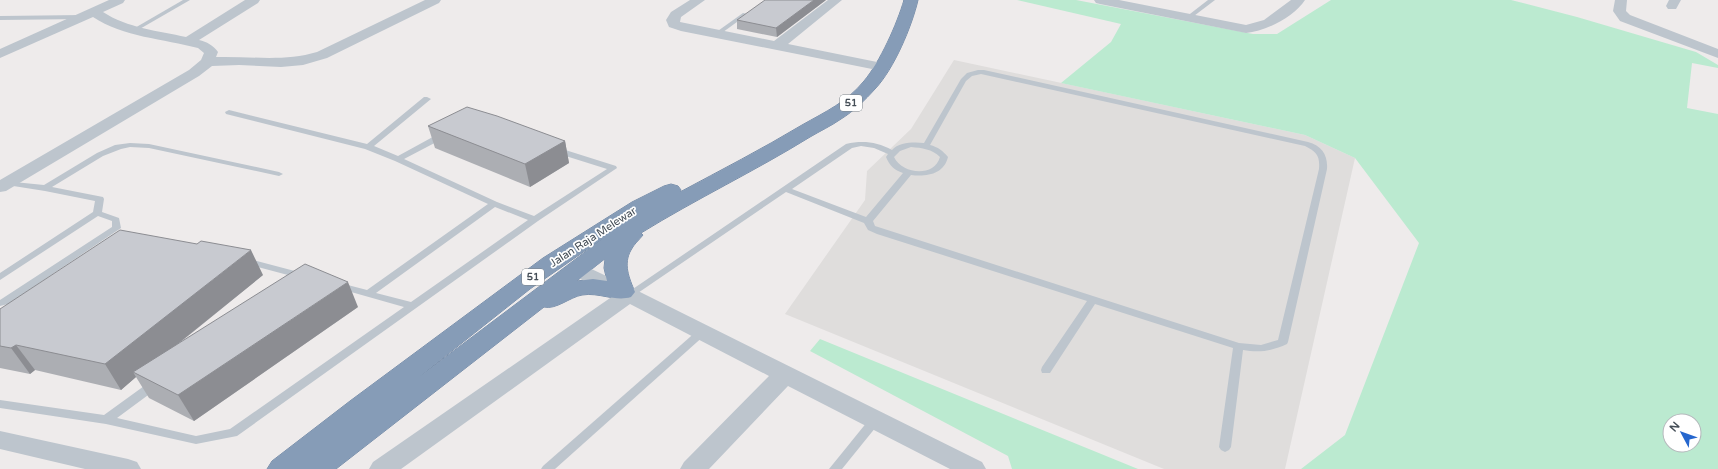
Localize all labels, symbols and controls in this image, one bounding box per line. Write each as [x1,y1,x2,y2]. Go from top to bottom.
road number: 51 [840,95,862,111]
street label: Jalan Raja Melewar [547,204,639,270]
road number: 51 [522,269,544,285]
north arrow [1662,413,1702,453]
text: N [1667,419,1683,434]

